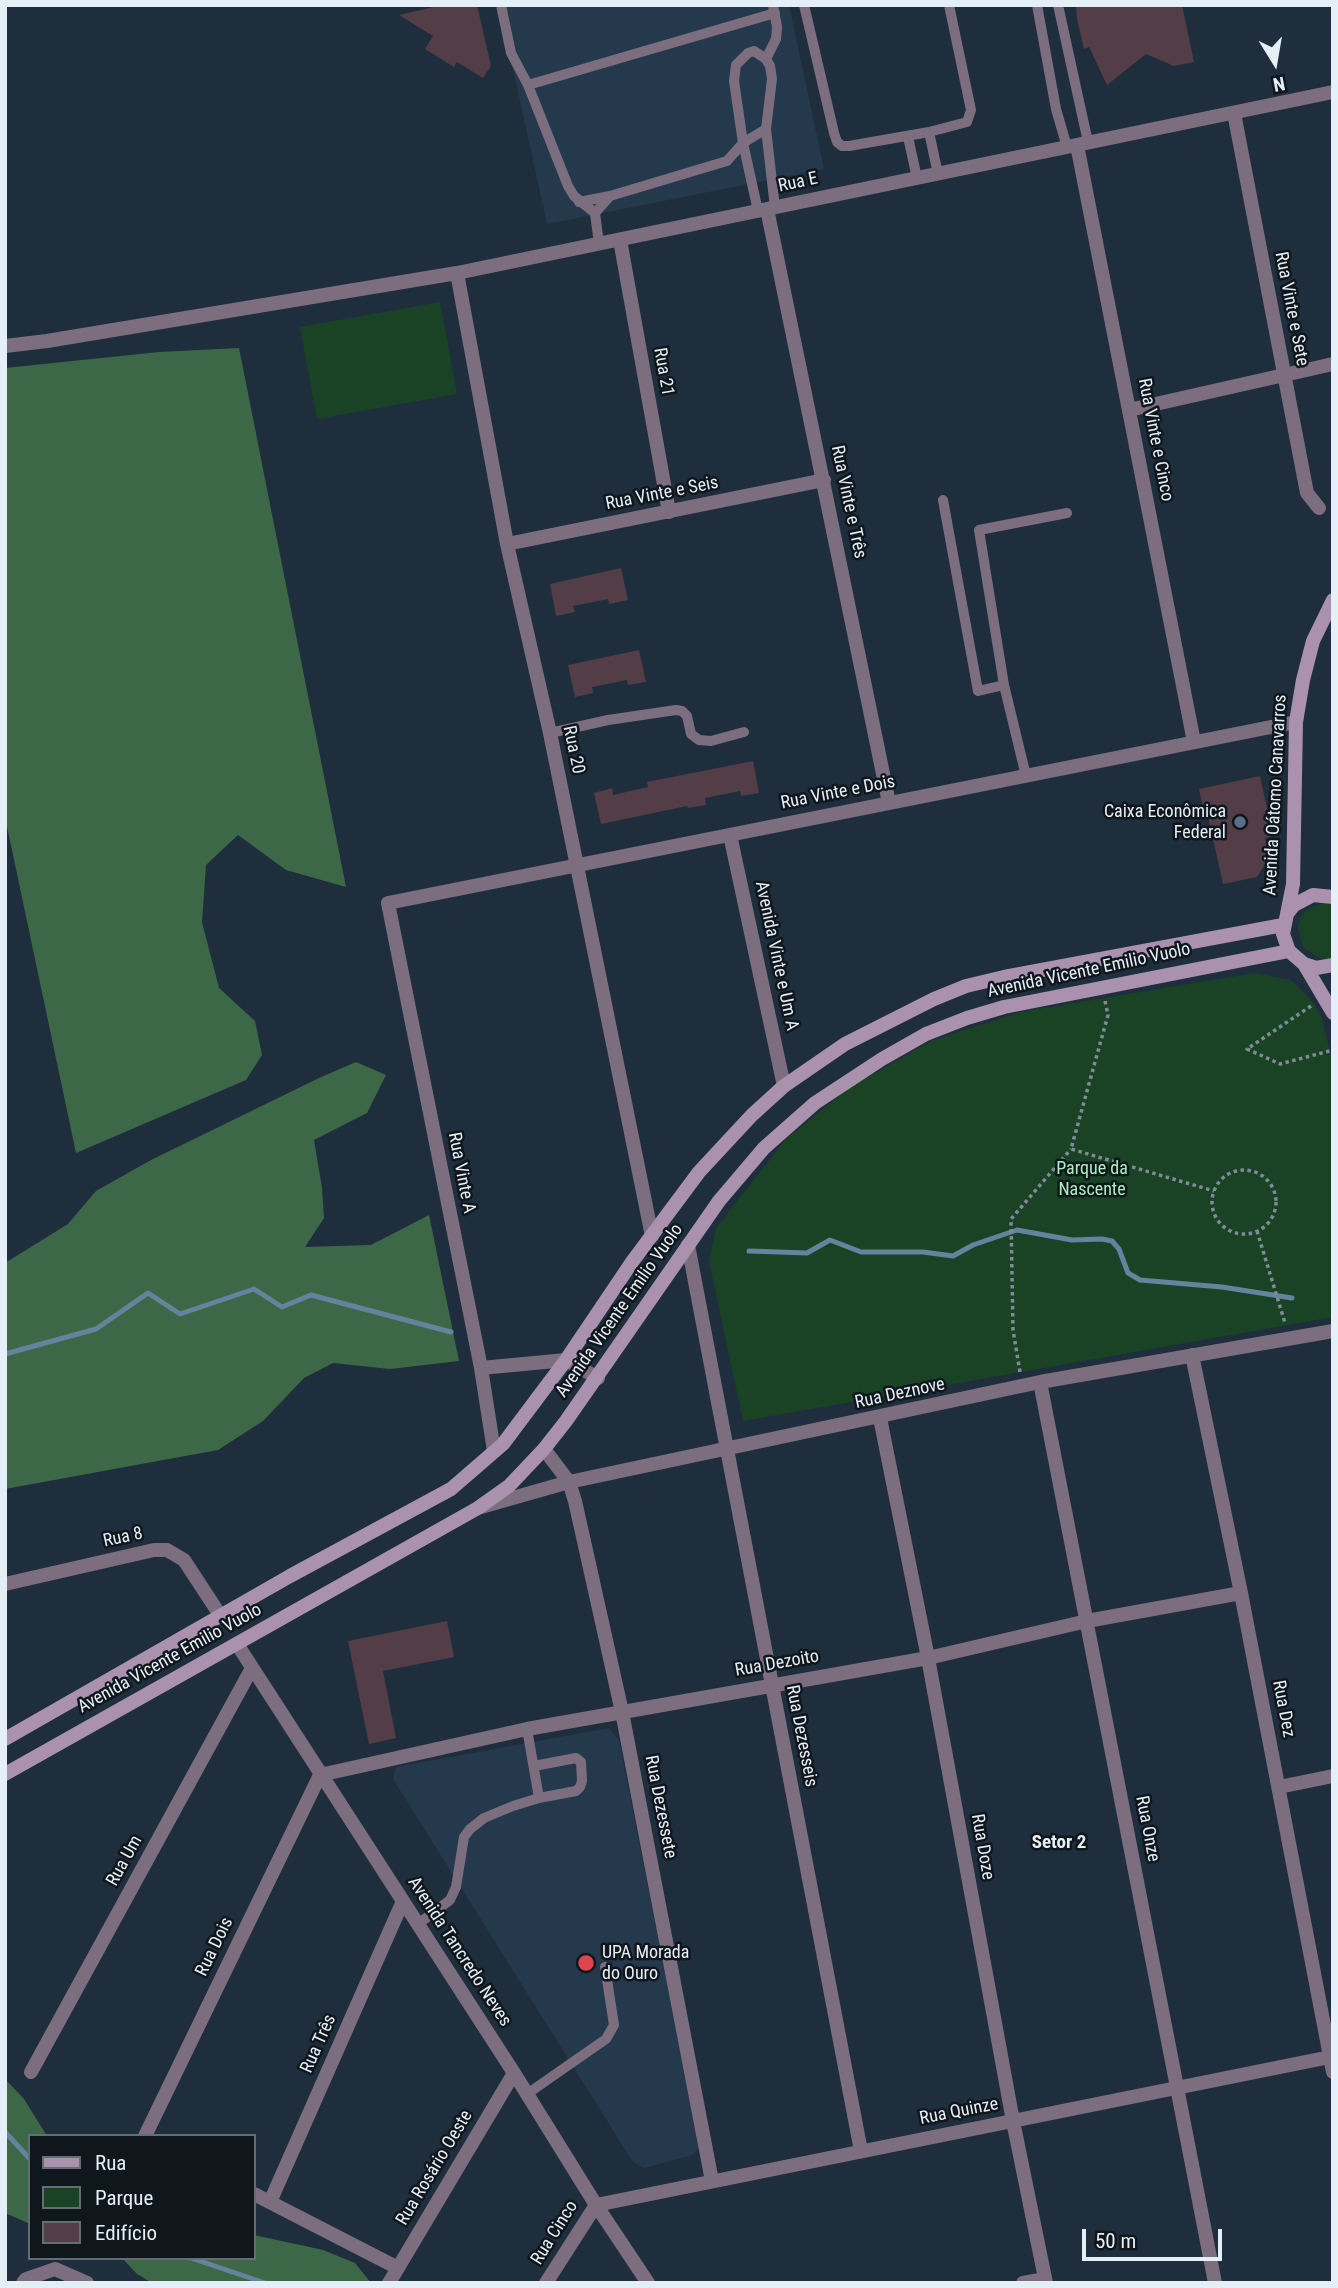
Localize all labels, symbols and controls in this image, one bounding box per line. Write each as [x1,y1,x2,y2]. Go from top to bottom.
north arrow [1240,28,1310,98]
text: N [1271,72,1287,97]
street label: Rua E [776,168,820,198]
street label: Rua Vinte e Sete [1269,250,1313,368]
street label: Rua 21 [648,346,678,398]
street label: Rua Vinte e Cinco [1132,377,1178,503]
street label: Rua Vinte e Três [825,443,871,561]
street label: Rua Vinte e Seis [604,472,720,516]
street label: Avenida Oátomo Canavarros [1260,694,1292,896]
street label: Rua 20 [557,724,589,776]
street label: Rua Vinte e Dois [779,771,897,815]
place label: Caixa Econômica Federal [1104,801,1226,844]
marker: Caixa Econômica Federal [1232,814,1248,830]
street label: Avenida Vinte e Um A [750,879,802,1033]
street label: Avenida Vicente Emilio Vuolo [986,939,1192,1003]
street label: Rua Vinte A [443,1131,479,1215]
park label: Parque da Nascente [1056,1158,1128,1200]
street label: Avenida Vicente Emilio Vuolo [552,1220,688,1402]
street label: Rua Deznove [853,1374,947,1414]
street label: Rua 8 [101,1523,145,1553]
street label: Avenida Vicente Emilio Vuolo [74,1599,266,1719]
street label: Rua Dezoito [733,1646,821,1682]
street label: Rua Dez [1267,1679,1299,1739]
street label: Rua Dezesseis [781,1683,821,1789]
street label: Rua Dezessete [639,1754,681,1860]
street label: Rua Onze [1130,1794,1164,1864]
street label: Rua Doze [966,1812,998,1882]
street label: Rua Um [102,1832,148,1890]
district label: Setor 2 [1032,1832,1086,1854]
street label: Avenida Tancredo Neves [403,1873,515,2031]
street label: Rua Dois [192,1914,238,1980]
place label: UPA Morada do Ouro [602,1942,689,1984]
marker: UPA Morada do Ouro [576,1953,596,1973]
street label: Rua Três [297,2011,341,2077]
street label: Rua Quinze [918,2094,1000,2130]
street label: Rua Rosário Oeste [392,2107,478,2229]
legend [28,2134,256,2260]
text: Rua [95,2151,126,2175]
text: Parque [95,2186,153,2210]
street label: Rua Cinco [527,2197,583,2269]
scale bar [1086,2214,1226,2258]
text: Edifício [95,2221,157,2245]
text: 50 m [1095,2229,1136,2253]

